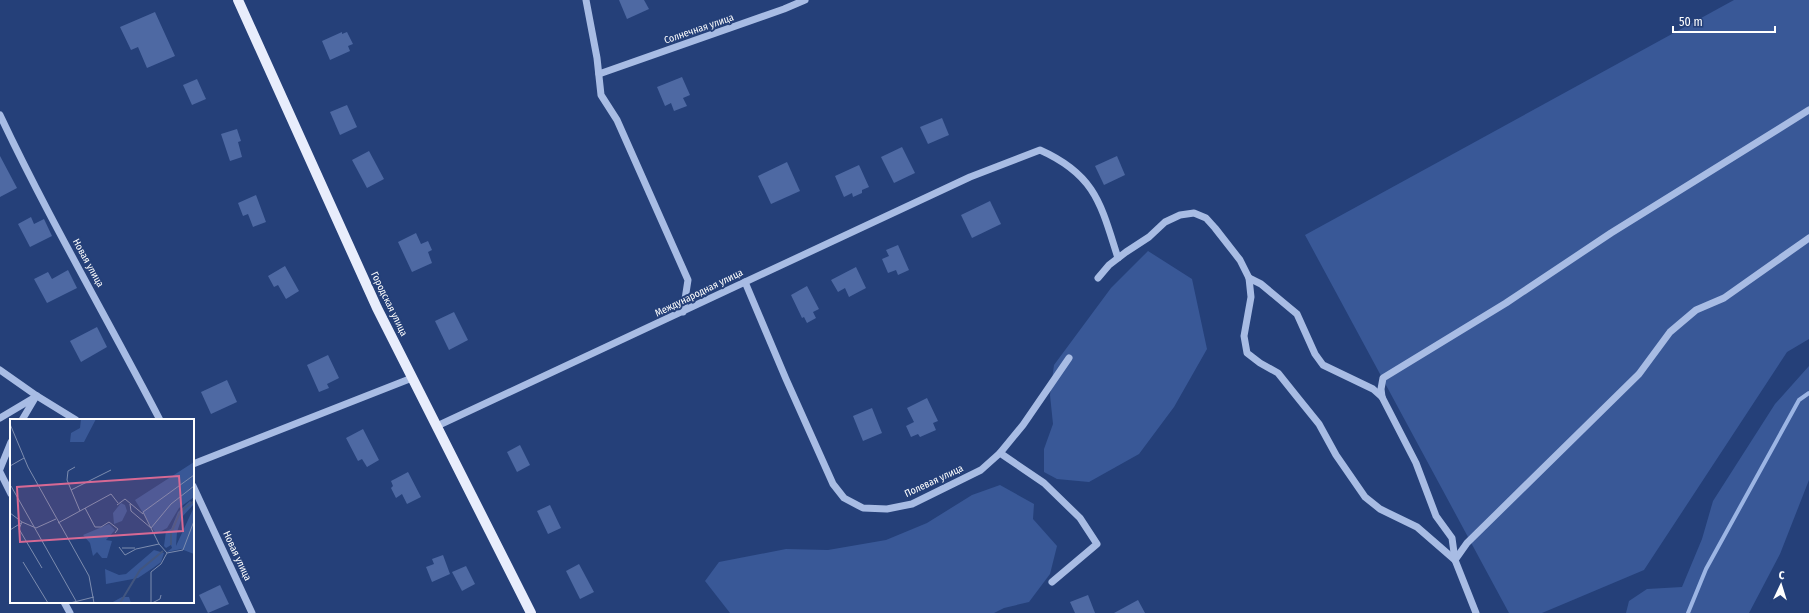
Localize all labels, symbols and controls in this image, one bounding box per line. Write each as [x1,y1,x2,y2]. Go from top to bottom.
scale bar [1673,8,1775,34]
street label: Солнечная улица [663,11,736,47]
text: 50 m [1679,15,1703,29]
street label: Новая улица [70,237,106,289]
street label: Международная улица [653,266,745,319]
street label: Городская улица [368,270,410,338]
inset map [10,419,194,603]
street label: Полевая улица [903,462,965,500]
street label: Новая улица [220,529,254,583]
north arrow [1761,565,1801,605]
text: С [1778,569,1785,582]

